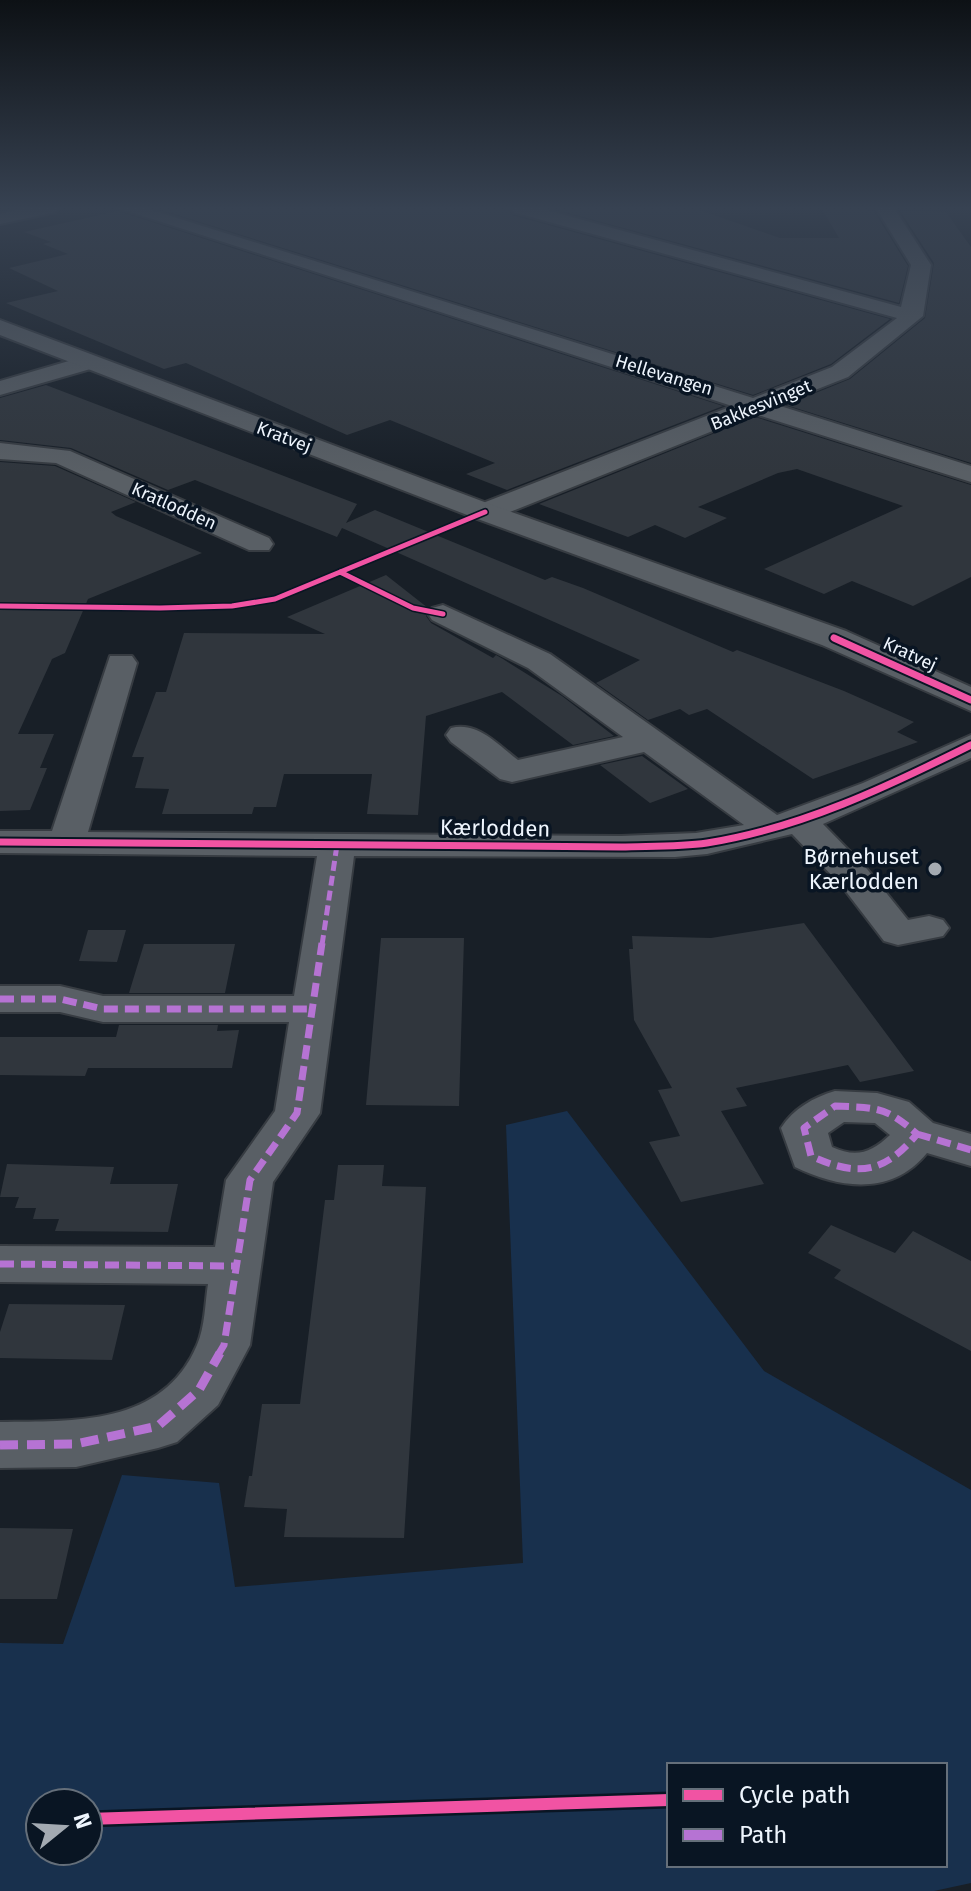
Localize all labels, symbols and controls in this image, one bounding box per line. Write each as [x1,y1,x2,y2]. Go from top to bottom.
street label: Hellevangen [613,350,715,400]
street label: Bakkesvinget [707,375,815,435]
street label: Kratvej [254,417,314,457]
street label: Kratlodden [128,478,220,534]
street label: Kratvej [880,632,940,676]
street label: Kærlodden [440,814,550,842]
place label: Børnehuset Kærlodden [803,843,919,895]
marker: Børnehuset Kærlodden [926,860,944,878]
legend [667,1763,947,1867]
text: Cycle path [739,1781,851,1809]
north arrow [24,1787,104,1867]
text: N [67,1810,98,1832]
text: Path [739,1821,787,1849]

